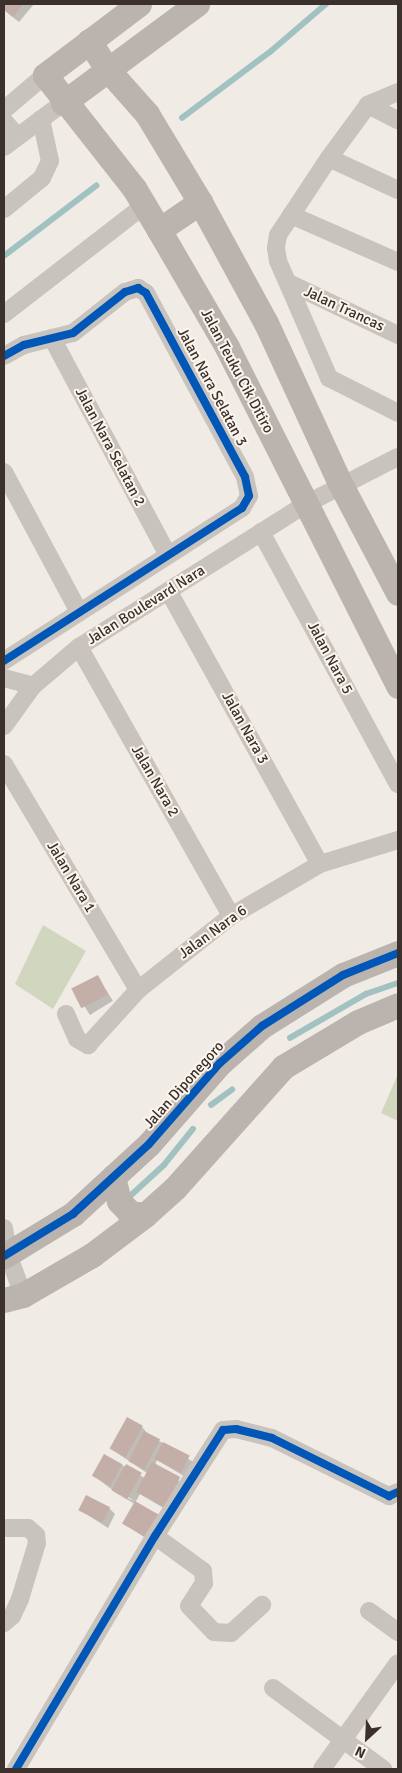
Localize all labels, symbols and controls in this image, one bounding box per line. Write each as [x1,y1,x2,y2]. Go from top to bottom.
street label: Jalan Trancas [301,283,387,335]
street label: Jalan Teuku Cik Ditiro [197,306,277,436]
street label: Jalan Nara Selatan 3 [173,325,251,449]
street label: Jalan Nara Selatan 2 [71,385,149,509]
street label: Jalan Boulevard Nara [84,561,208,649]
street label: Jalan Nara 5 [303,619,357,697]
street label: Jalan Nara 3 [218,689,272,767]
street label: Jalan Nara 2 [127,742,183,820]
street label: Jalan Nara 1 [43,838,99,916]
street label: Jalan Nara 6 [175,901,251,963]
street label: Jalan Diponegoro [140,1038,228,1132]
north arrow [342,1713,392,1763]
text: N [352,1742,368,1762]

